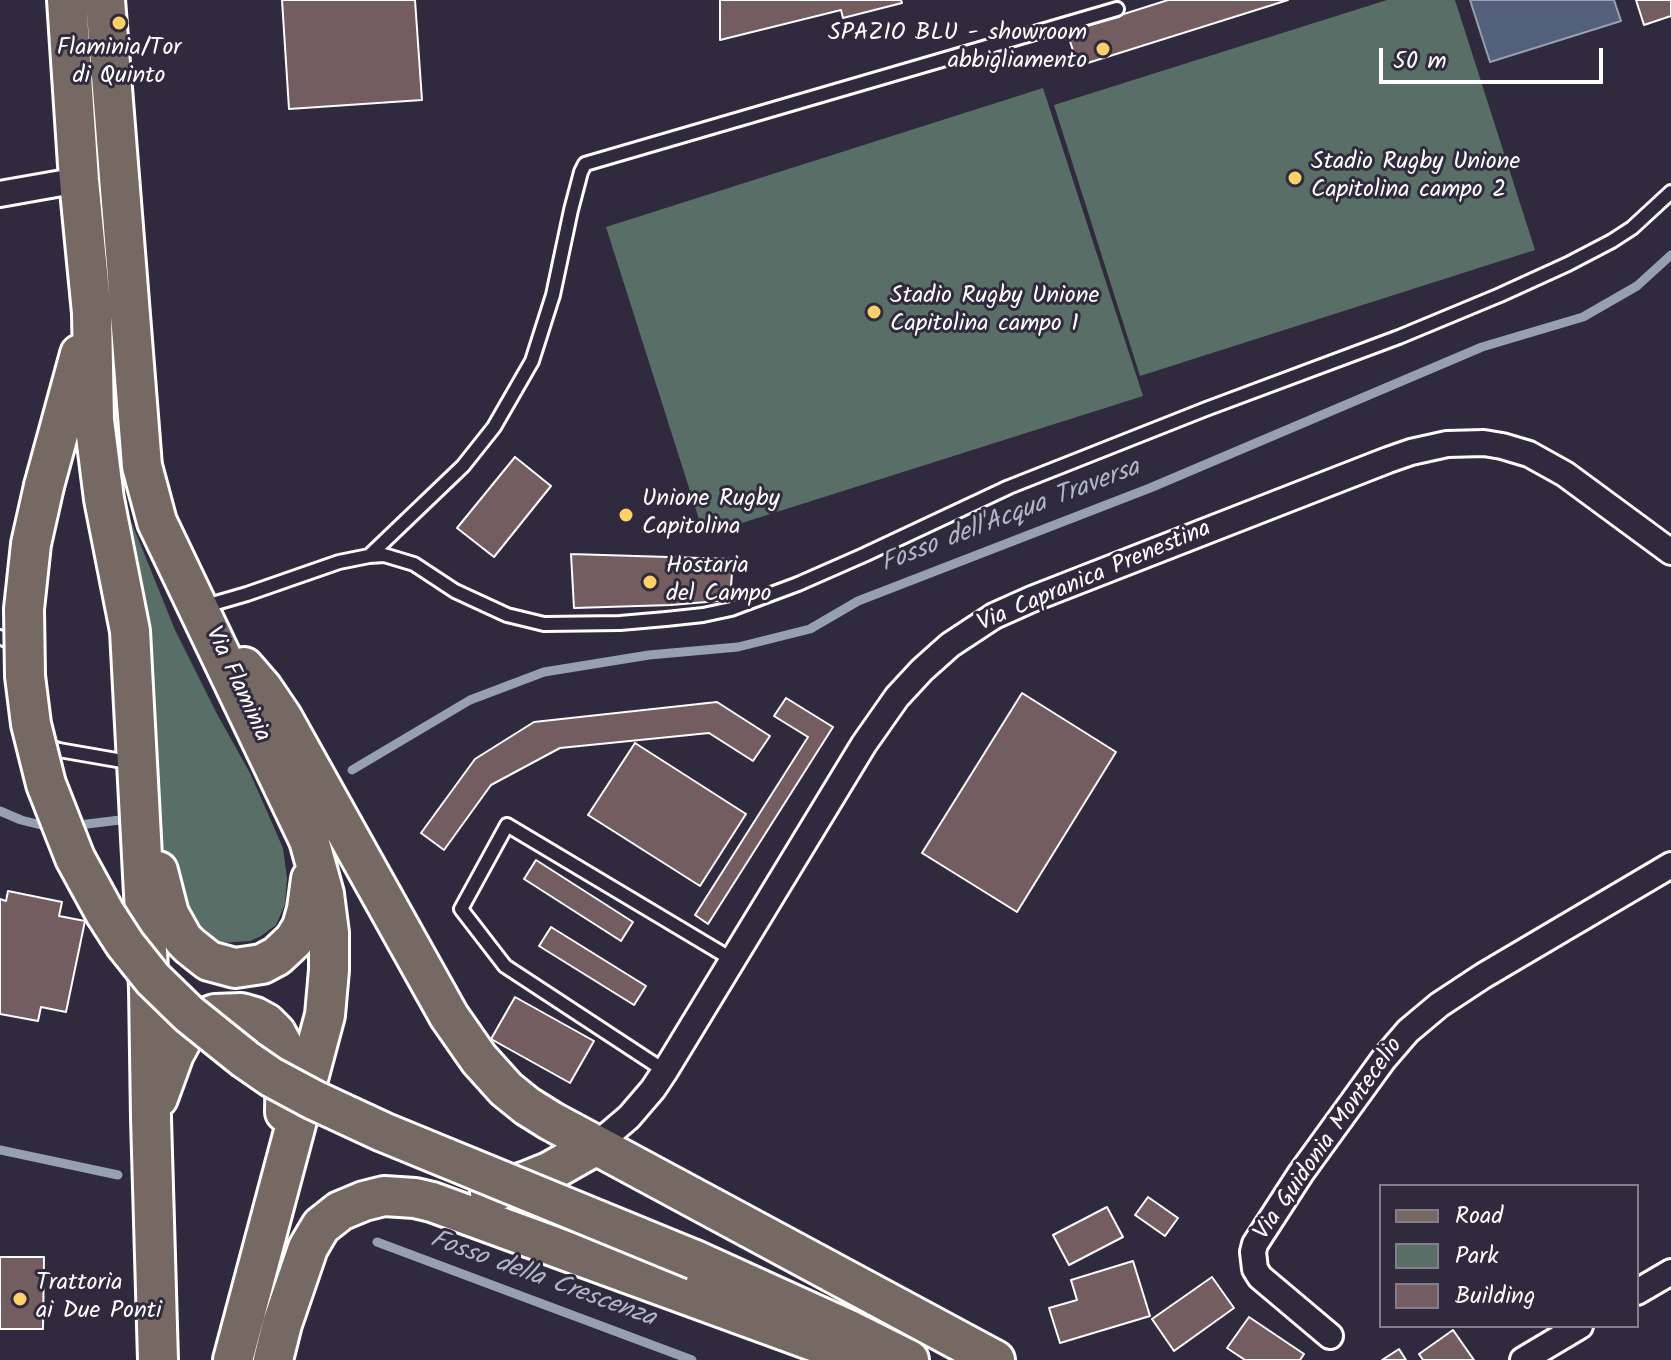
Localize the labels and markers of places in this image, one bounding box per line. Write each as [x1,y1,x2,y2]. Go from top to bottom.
marker: Flaminia/Tor di Quinto [110,14,128,32]
place label: SPAZIO BLU - showroom abbigliamento [828,21,1087,77]
place label: Flaminia/Tor di Quinto [57,36,181,92]
marker: SPAZIO BLU - showroom abbigliamento [1094,40,1112,58]
place label: Stadio Rugby Unione Capitolina campo 2 [1311,150,1520,206]
marker: Stadio Rugby Unione Capitolina campo 2 [1286,169,1304,187]
place label: Stadio Rugby Unione Capitolina campo 1 [890,284,1099,340]
marker: Stadio Rugby Unione Capitolina campo 1 [865,303,883,321]
place label: Unione Rugby Capitolina [642,487,780,543]
marker: Unione Rugby Capitolina [617,506,635,524]
place label: Hostaria del Campo [666,554,771,610]
marker: Hostaria del Campo [641,573,659,591]
place label: Trattoria ai Due Ponti [36,1271,162,1327]
marker: Trattoria ai Due Ponti [11,1290,29,1308]

